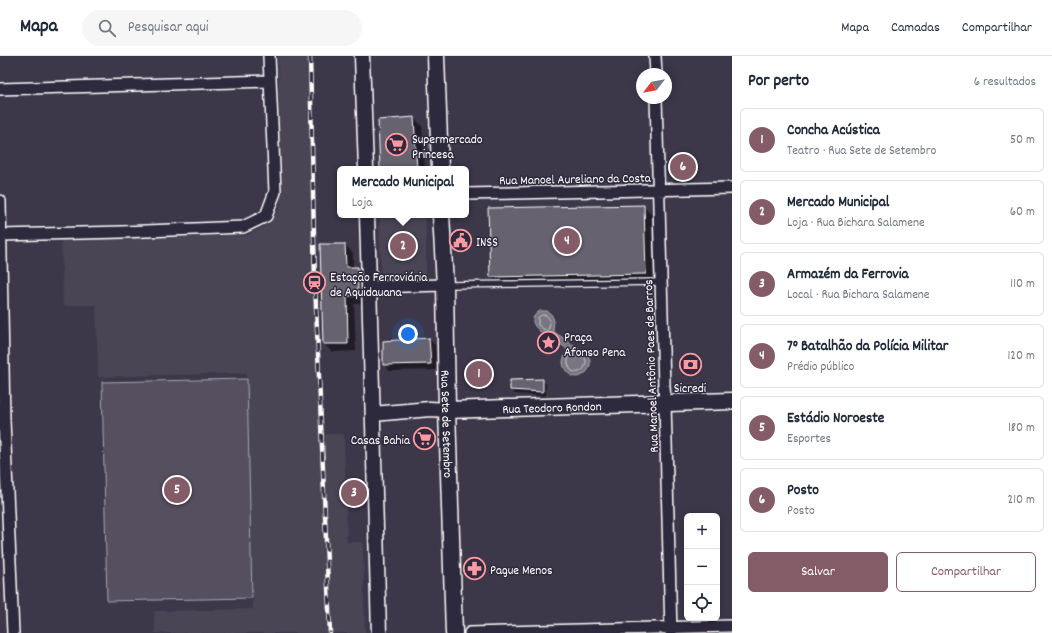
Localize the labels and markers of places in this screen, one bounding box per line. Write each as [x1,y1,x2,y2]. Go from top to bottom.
place label: Supermercado Princesa [412,131,483,165]
supermarket icon: Supermercado Princesa [384,132,410,158]
pin: 6 [670,152,696,182]
pin: 4 [554,226,580,256]
public building icon: INSS [447,228,473,254]
pin: 2 [390,231,416,261]
place label: INSS [476,234,498,253]
place label: Estação Ferroviária de Aquidauana [330,269,428,303]
station icon: Estação Ferroviária de Aquidauana [302,270,328,296]
place label: Praça Afonso Pena [564,329,626,363]
place icon: Praça Afonso Pena [536,330,562,356]
bank icon: Sicredi [677,352,703,378]
pin: 1 [466,359,492,389]
place label: Sicredi [674,380,707,399]
supermarket icon: Casas Bahia [412,426,438,452]
place label: Casas Bahia [351,432,411,451]
pin: 5 [164,475,190,505]
pin: 3 [341,478,367,508]
pharmacy icon: Pague Menos [461,556,487,582]
place label: Pague Menos [490,562,553,581]

